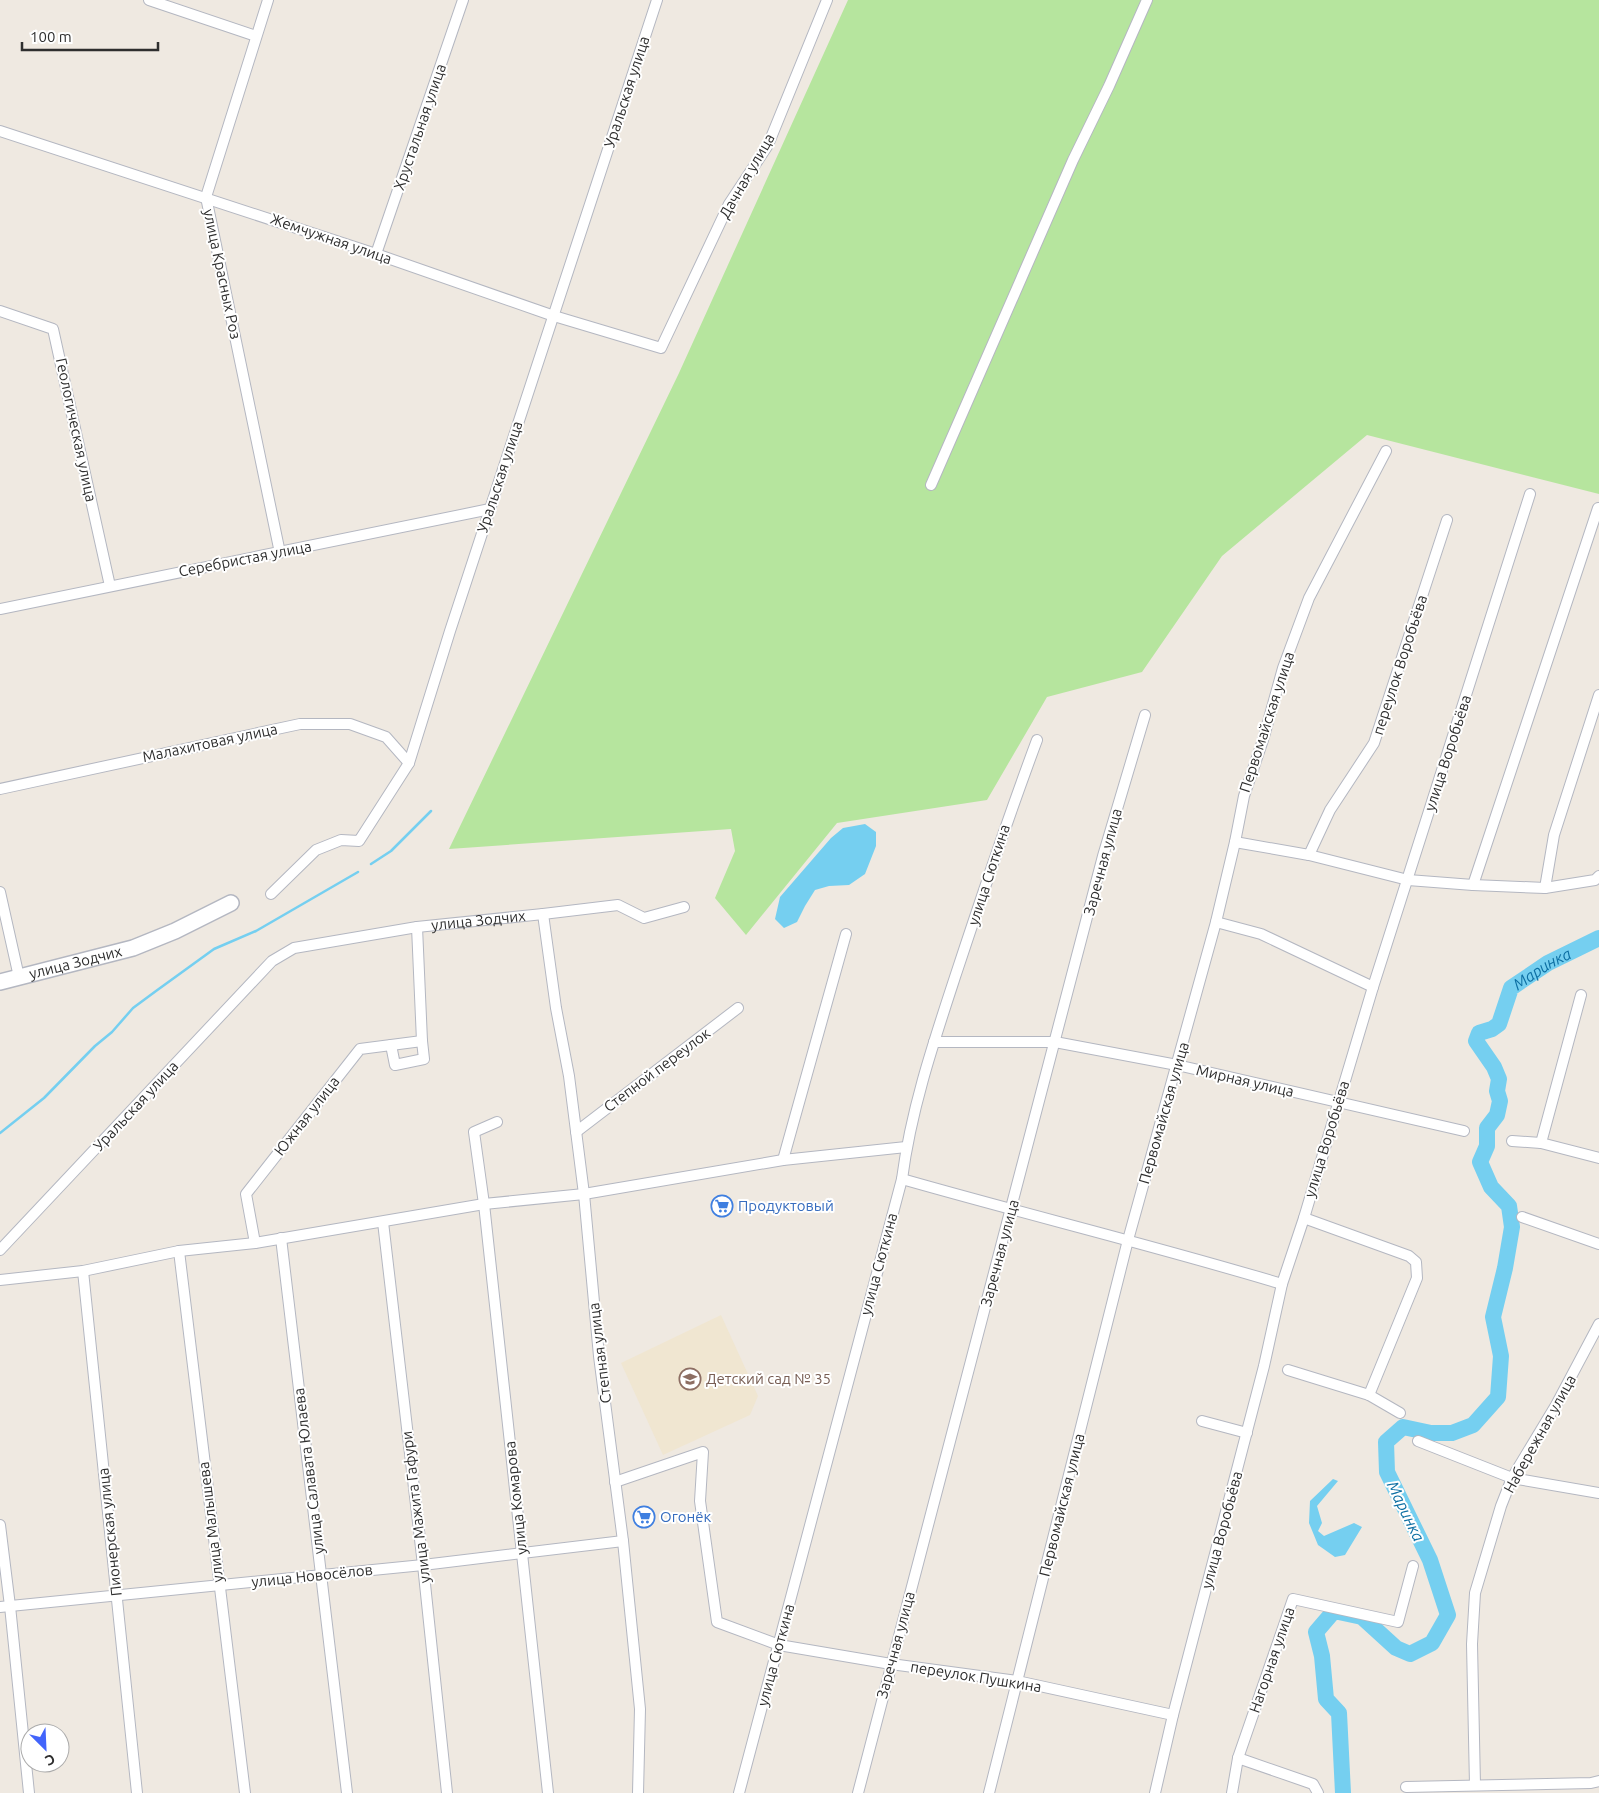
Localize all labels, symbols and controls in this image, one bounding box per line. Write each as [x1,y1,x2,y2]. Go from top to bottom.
scale bar [22,20,159,52]
text: 100 m [30,28,72,45]
street label: Уральская улица [600,34,653,150]
street label: Хрустальная улица [390,61,449,192]
street label: Дачная улица [715,130,778,221]
street label: улица Красных Роз [200,207,245,341]
street label: Жемчужная улица [268,210,394,267]
street label: Геологическая улица [53,356,100,503]
street label: Уральская улица [473,419,526,535]
street label: Серебристая улица [177,537,313,580]
street label: переулок Воробьёва [1369,593,1430,737]
street label: Первомайская улица [1236,649,1297,794]
street label: улица Воробьёва [1421,693,1474,813]
street label: Малахитовая улица [141,720,279,765]
street label: Заречная улица [1080,807,1125,917]
street label: улица Сюткина [964,822,1013,928]
street label: улица Зодчих [430,907,527,933]
street label: улица Зодчих [27,942,124,982]
water label: Маринка [1509,944,1574,993]
street label: Степной переулок [600,1024,713,1115]
street label: Первомайская улица [1135,1040,1192,1186]
street label: Уральская улица [90,1057,182,1154]
street label: Мирная улица [1195,1061,1296,1100]
street label: Южная улица [271,1073,343,1159]
street label: улица Воробьёва [1301,1078,1352,1199]
supermarket icon: Продуктовый [710,1194,734,1218]
place label: Продуктовый [738,1197,834,1214]
street label: Заречная улица [977,1198,1022,1308]
street label: улица Сюткина [857,1211,900,1317]
street label: Степная улица [585,1302,614,1404]
school or university icon: Детский сад № 35 [678,1367,702,1391]
place label: Детский сад № 35 [706,1370,831,1387]
street label: Набережная улица [1500,1372,1579,1496]
street label: улица Салавата Юлаева [290,1387,327,1555]
street label: улица Мажита Гафури [398,1430,433,1584]
street label: Первомайская улица [1035,1432,1088,1578]
street label: улица Комарова [501,1440,530,1556]
street label: улица Малышева [195,1461,226,1583]
street label: Пионерская улица [94,1467,125,1597]
street label: улица Воробьёва [1198,1469,1245,1591]
water label: Маринка [1384,1478,1428,1544]
supermarket icon: Огонёк [632,1505,656,1529]
place label: Огонёк [660,1508,712,1525]
street label: улица Новосёлов [250,1561,373,1590]
street label: Заречная улица [873,1590,918,1700]
street label: улица Сюткина [754,1602,797,1708]
street label: Нагорная улица [1245,1605,1298,1715]
street label: переулок Пушкина [909,1658,1043,1695]
north arrow [20,1723,70,1773]
text: С [43,1751,58,1769]

